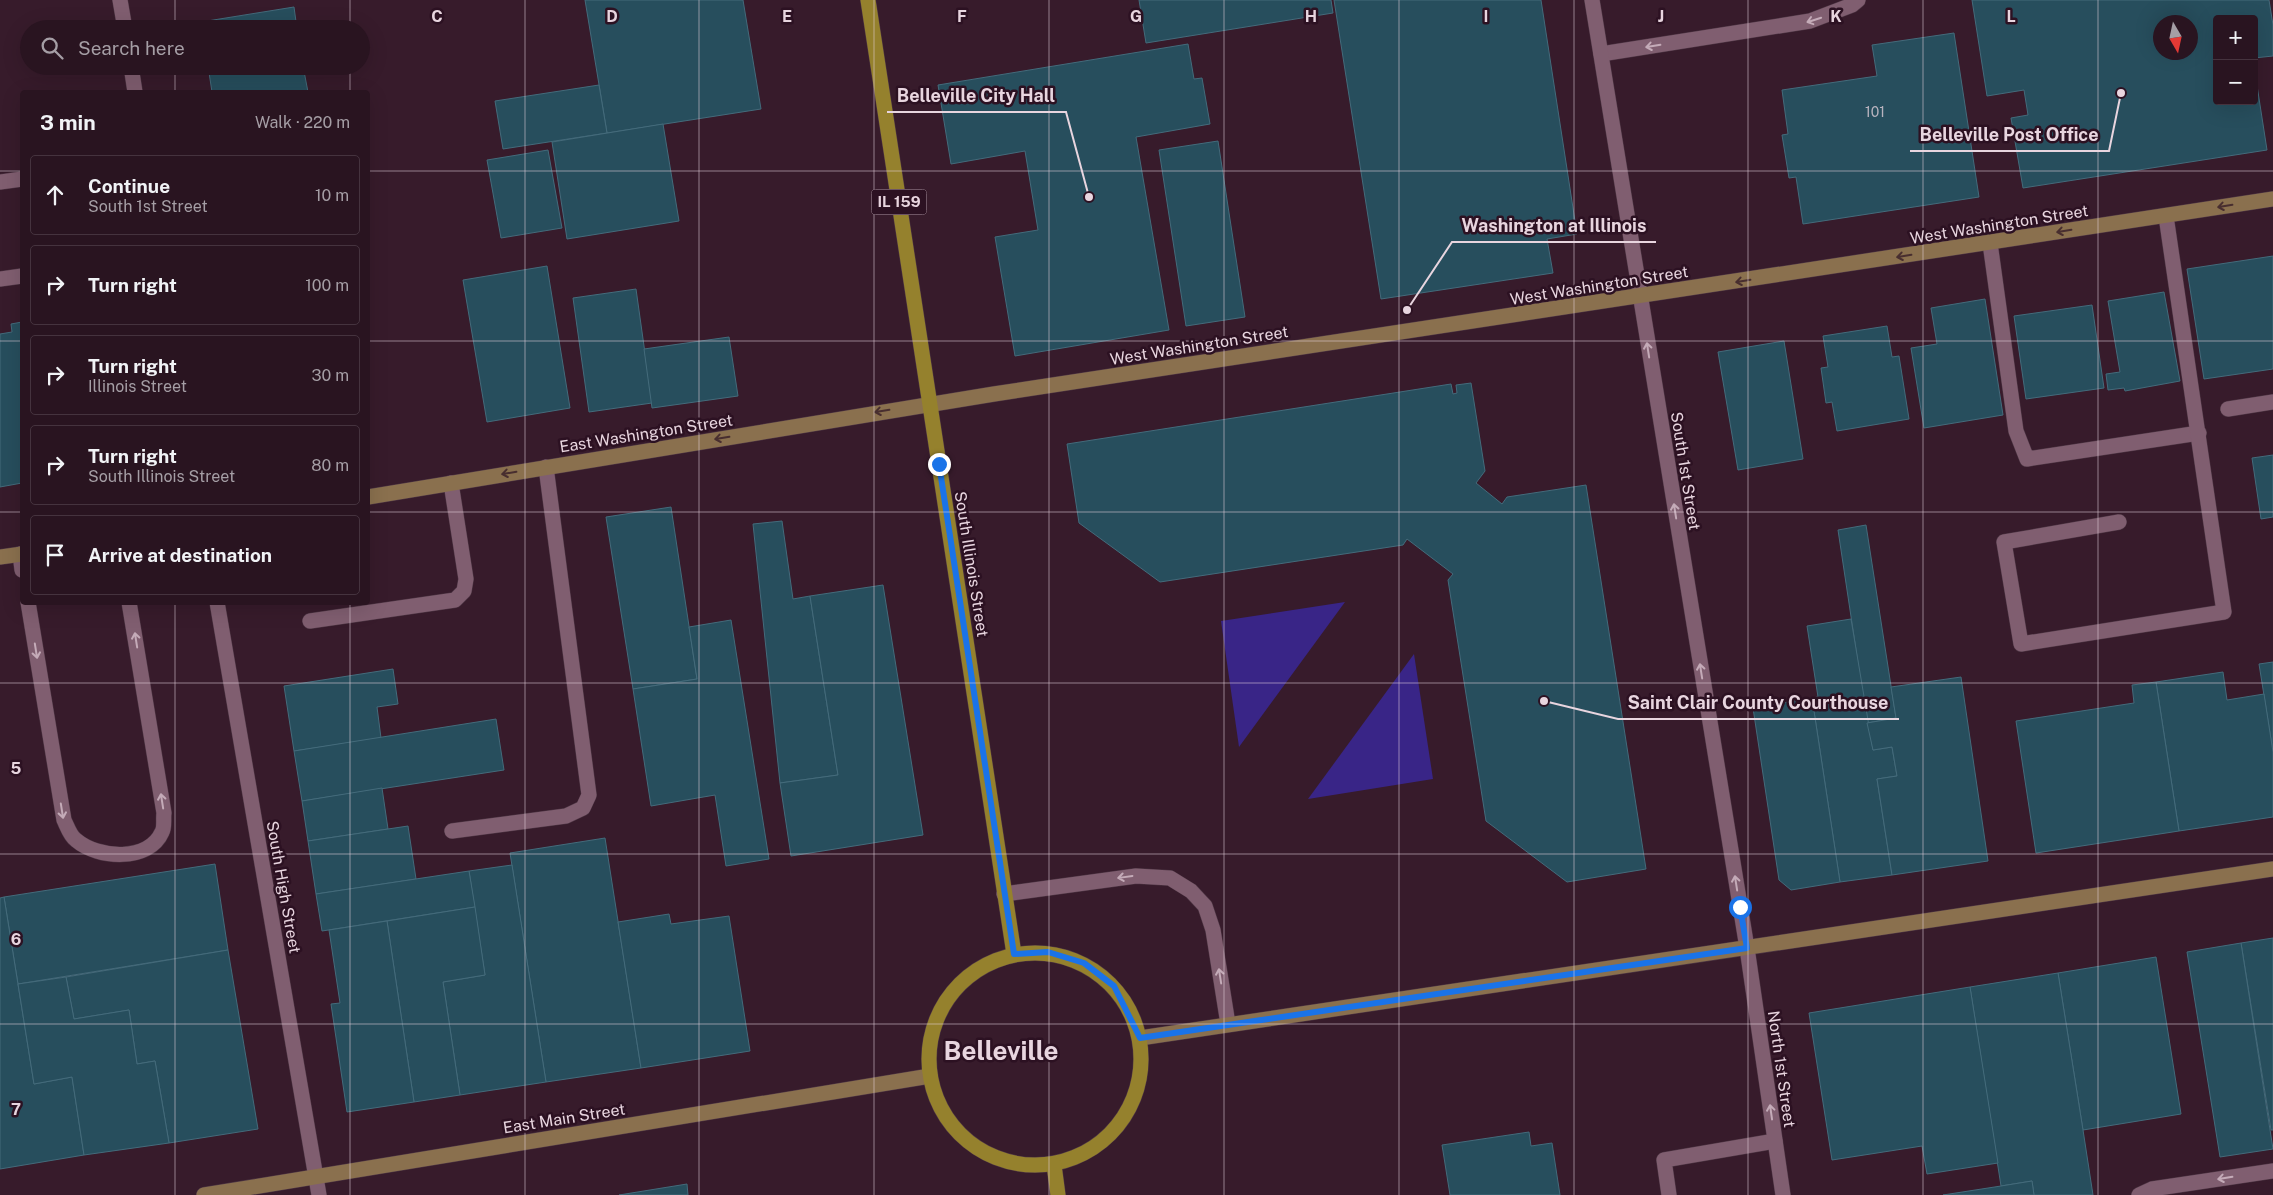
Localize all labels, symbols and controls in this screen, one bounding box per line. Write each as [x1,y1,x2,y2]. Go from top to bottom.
text: C [431,7,443,26]
text: D [606,7,618,26]
text: E [782,7,792,26]
text: F [957,7,967,26]
text: G [1130,7,1142,26]
text: H [1305,7,1317,26]
text: I [1484,7,1488,26]
text: J [1658,7,1664,26]
text: K [1830,7,1842,26]
text: L [2006,7,2016,26]
one-way arrow [1806,15,1822,25]
north arrow [2153,15,2198,60]
map controls [2213,15,2258,105]
button: + [2213,15,2258,60]
search box [20,20,370,75]
icon: search [38,34,66,62]
text: Search here [78,37,185,59]
one-way arrow [1646,41,1662,51]
button: − [2213,60,2258,105]
callout: Belleville City Hall [887,79,1066,112]
text: Belleville City Hall [897,85,1055,106]
house number: 101 [1865,104,1885,120]
text: 3 min [40,110,96,135]
text: Walk · 220 m [255,113,350,132]
callout: Belleville Post Office [1910,118,2109,151]
text: Belleville Post Office [1919,124,2099,145]
text: Continue [88,175,170,197]
icon: ahead [41,181,69,209]
text: 10 m [315,186,349,205]
road number: IL 159 [872,190,926,214]
text: South 1st Street [88,197,208,216]
street label: West Washington Street [1909,201,2089,248]
one-way arrow [2217,202,2233,212]
callout: Washington at Illinois [1452,209,1656,242]
text: Washington at Illinois [1462,215,1646,236]
one-way arrow [2057,227,2073,237]
one-way arrow [1896,251,1912,261]
street label: West Washington Street [1509,262,1689,309]
icon: right [41,271,69,299]
text: Turn right [88,274,177,296]
text: 100 m [305,276,349,295]
one-way arrow [1735,276,1751,286]
street label: West Washington Street [1109,322,1289,369]
one-way arrow [1643,343,1653,359]
text: Turn right [88,355,177,377]
icon: right [41,361,69,389]
text: 30 m [312,366,349,385]
text: Illinois Street [88,377,187,396]
one-way arrow [874,407,890,417]
street label: East Washington Street [558,410,734,457]
street label: South 1st Street [1667,411,1704,532]
one-way arrow [714,433,730,443]
text: Turn right [88,445,177,467]
icon: right [41,451,69,479]
route end [928,453,951,476]
text: 80 m [311,456,349,475]
text: South Illinois Street [88,467,235,486]
one-way arrow [502,469,518,479]
street label: South Illinois Street [951,490,992,638]
one-way arrow [1669,503,1679,519]
icon: arrive [41,541,69,569]
text: Arrive at destination [88,544,272,566]
one-way arrow [130,633,140,649]
one-way arrow [31,642,41,658]
one-way arrow [1696,663,1706,679]
callout: Saint Clair County Courthouse [1618,686,1899,719]
text: Saint Clair County Courthouse [1628,692,1888,713]
text: 5 [11,759,22,778]
one-way arrow [156,793,166,809]
one-way arrow [58,803,68,819]
street label: South High Street [262,819,305,955]
one-way arrow [1117,873,1133,883]
one-way arrow [1731,875,1741,891]
route start [1729,896,1752,919]
text: 6 [11,930,21,949]
one-way arrow [1215,969,1225,985]
street label: North 1st Street [1764,1009,1799,1129]
district label: Belleville [944,1035,1058,1066]
street label: East Main Street [502,1099,627,1138]
text: 7 [11,1100,21,1119]
one-way arrow [1766,1104,1776,1120]
one-way arrow [2217,1173,2233,1183]

